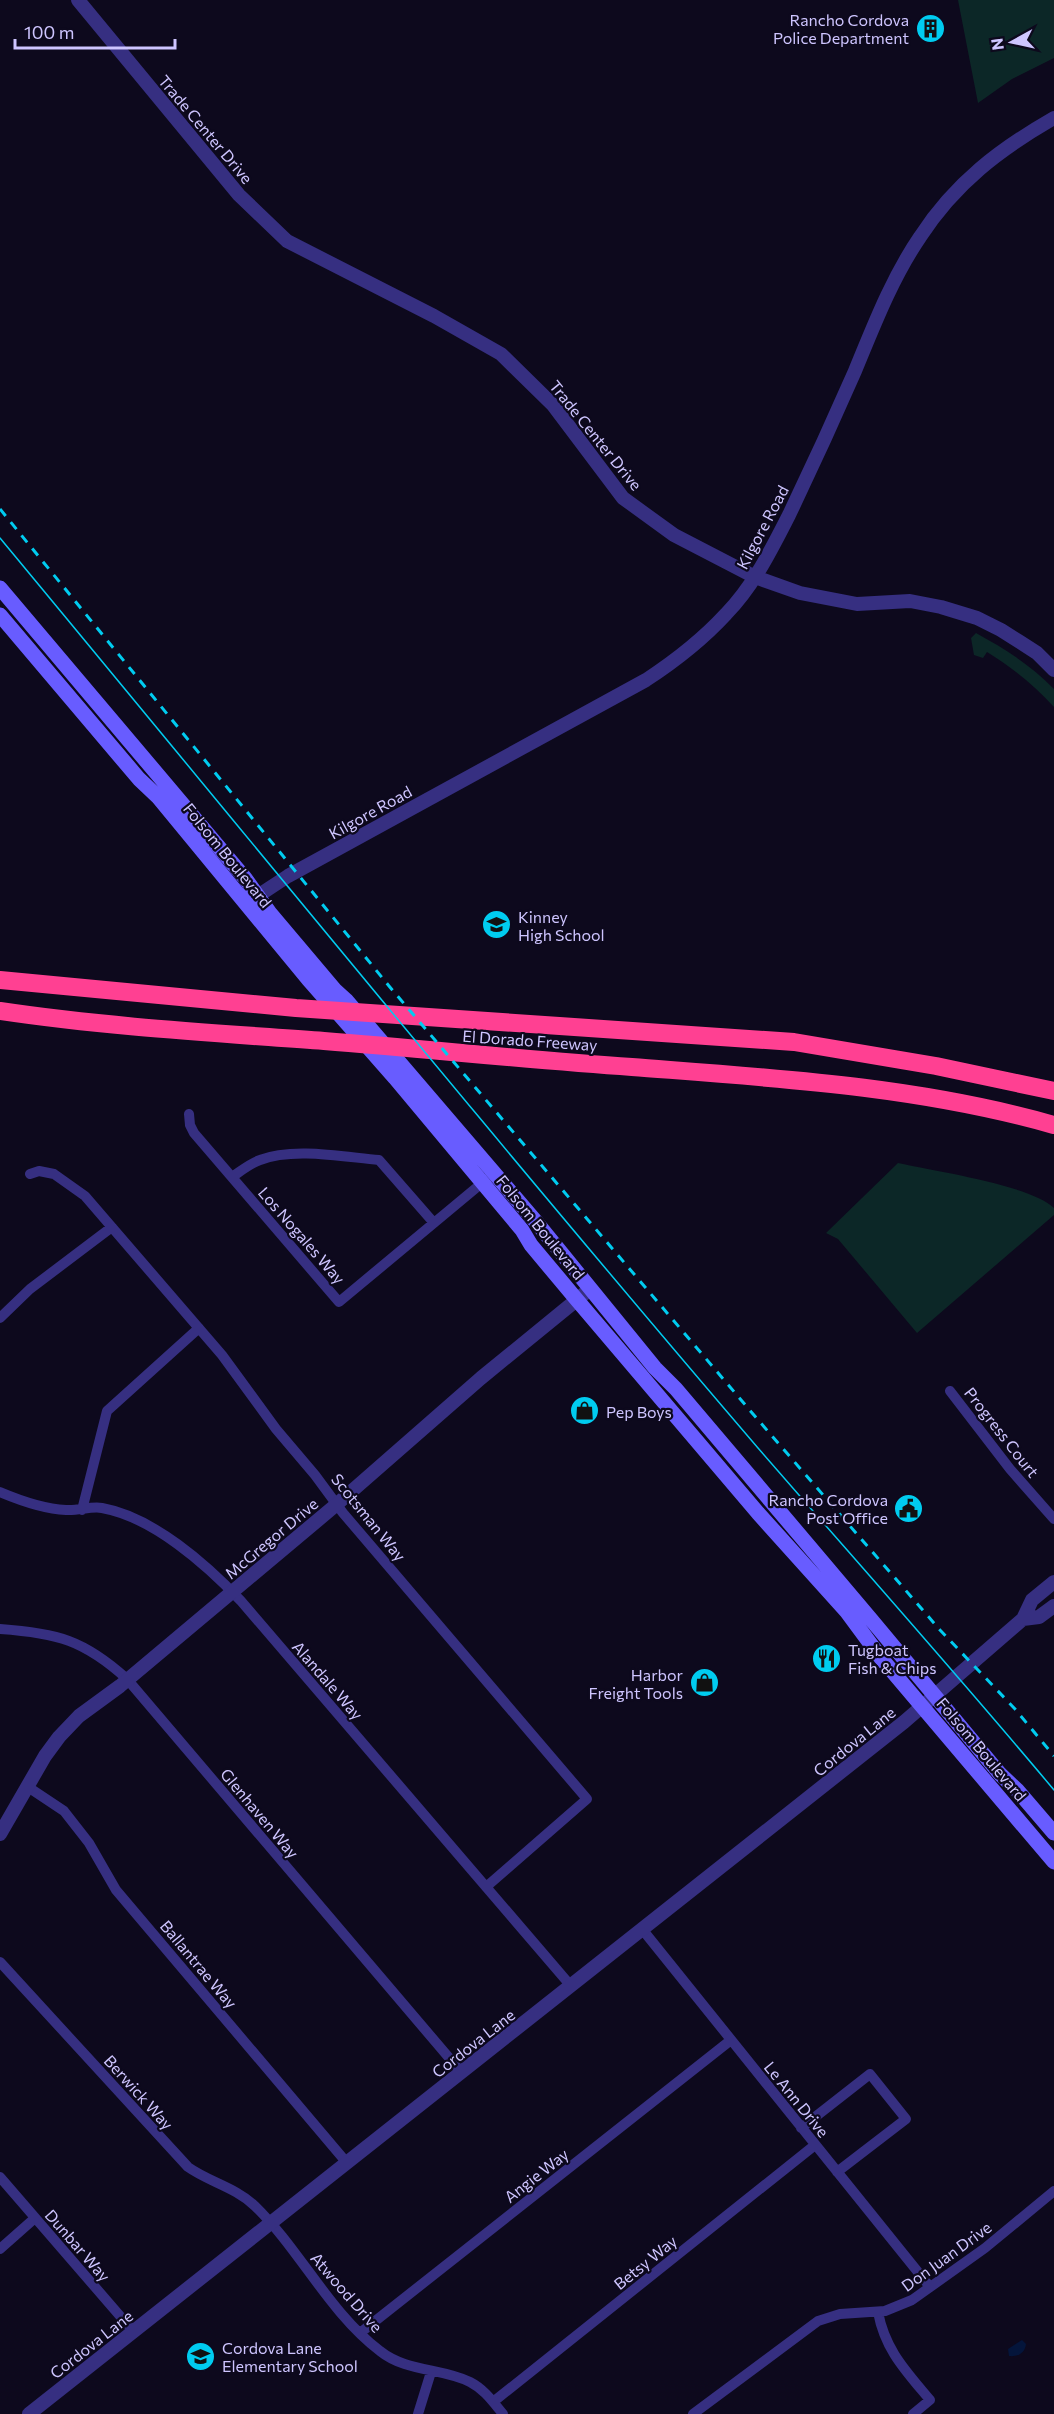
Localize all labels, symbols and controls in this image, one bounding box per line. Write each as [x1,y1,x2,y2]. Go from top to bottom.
place label: Rancho Cordova Police Department [773,10,909,47]
scale bar [15,12,176,50]
building icon: Rancho Cordova Police Department [914,12,946,44]
north arrow [982,12,1042,72]
text: 100 m [24,21,74,43]
text: N [986,37,1007,51]
street label: Trade Center Drive [155,71,257,187]
street label: Trade Center Drive [546,376,646,494]
street label: Kilgore Road [732,482,792,572]
street label: Kilgore Road [325,781,415,843]
street label: Folsom Boulevard [180,799,276,911]
place label: Kinney High School [518,907,605,944]
school or university icon: Kinney High School [481,909,513,941]
street label: El Dorado Freeway [462,1026,598,1054]
street label: Folsom Boulevard [493,1171,589,1283]
street label: Los Nogales Way [255,1183,349,1287]
street label: Progress Court [961,1383,1043,1481]
shop icon: Pep Boys [569,1395,601,1427]
place label: Pep Boys [606,1402,672,1421]
street label: Scotsman Way [328,1469,410,1565]
place label: Rancho Cordova Post Office [769,1490,888,1527]
public building icon: Rancho Cordova Post Office [893,1492,925,1524]
street label: McGregor Drive [221,1494,321,1582]
street label: Alandale Way [289,1637,367,1723]
place label: Tugboat Fish & Chips [848,1640,936,1677]
restaurant icon: Tugboat Fish & Chips [811,1642,843,1674]
place label: Harbor Freight Tools [588,1665,684,1702]
shop icon: Harbor Freight Tools [688,1667,720,1699]
street label: Folsom Boulevard [933,1693,1031,1805]
street label: Cordova Lane [809,1702,899,1780]
street label: Glenhaven Way [217,1764,303,1862]
street label: Ballantrae Way [157,1916,241,2012]
street label: Cordova Lane [428,2005,518,2081]
street label: Berwick Way [101,2051,177,2133]
street label: Le Ann Drive [761,2057,833,2141]
street label: Angie Way [500,2144,572,2206]
street label: Dunbar Way [42,2205,114,2285]
street label: Don Juan Drive [897,2217,995,2295]
street label: Betsy Way [610,2231,680,2293]
street label: Atwood Drive [307,2248,387,2336]
street label: Cordova Lane [46,2306,136,2382]
place label: Cordova Lane Elementary School [222,2338,358,2375]
school or university icon: Cordova Lane Elementary School [185,2340,217,2372]

